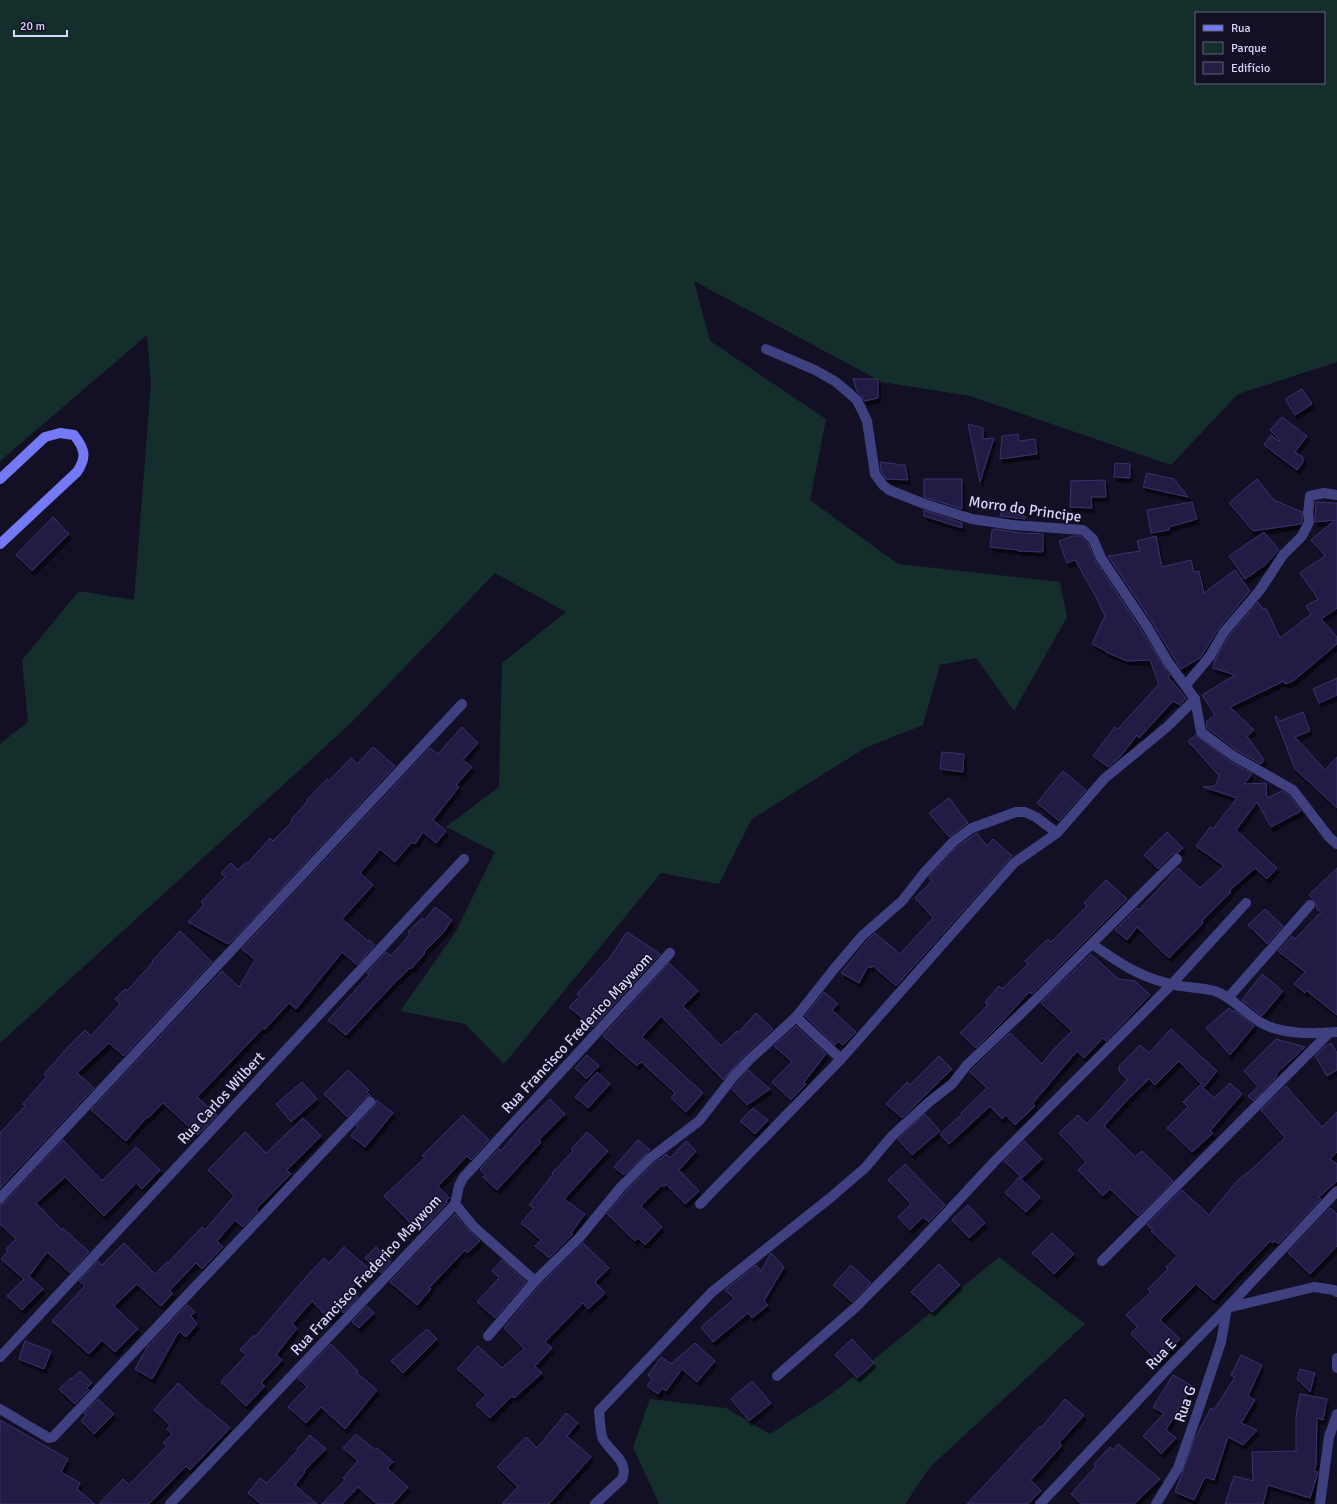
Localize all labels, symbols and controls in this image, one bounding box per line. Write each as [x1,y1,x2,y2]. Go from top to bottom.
scale bar [14,12,67,38]
legend [1195,12,1325,84]
text: 20 m [20,19,45,34]
text: Rua [1231,21,1251,36]
text: Parque [1231,41,1267,56]
text: Edifício [1231,61,1270,76]
street label: Morro do Principe [967,492,1083,526]
street label: Rua Francisco Frederico Maywom [498,949,656,1117]
street label: Rua Carlos Wilbert [174,1048,268,1148]
street label: Rua Francisco Frederico Maywom [287,1191,445,1359]
street label: Rua E [1142,1335,1180,1373]
street label: Rua G [1170,1383,1200,1425]

